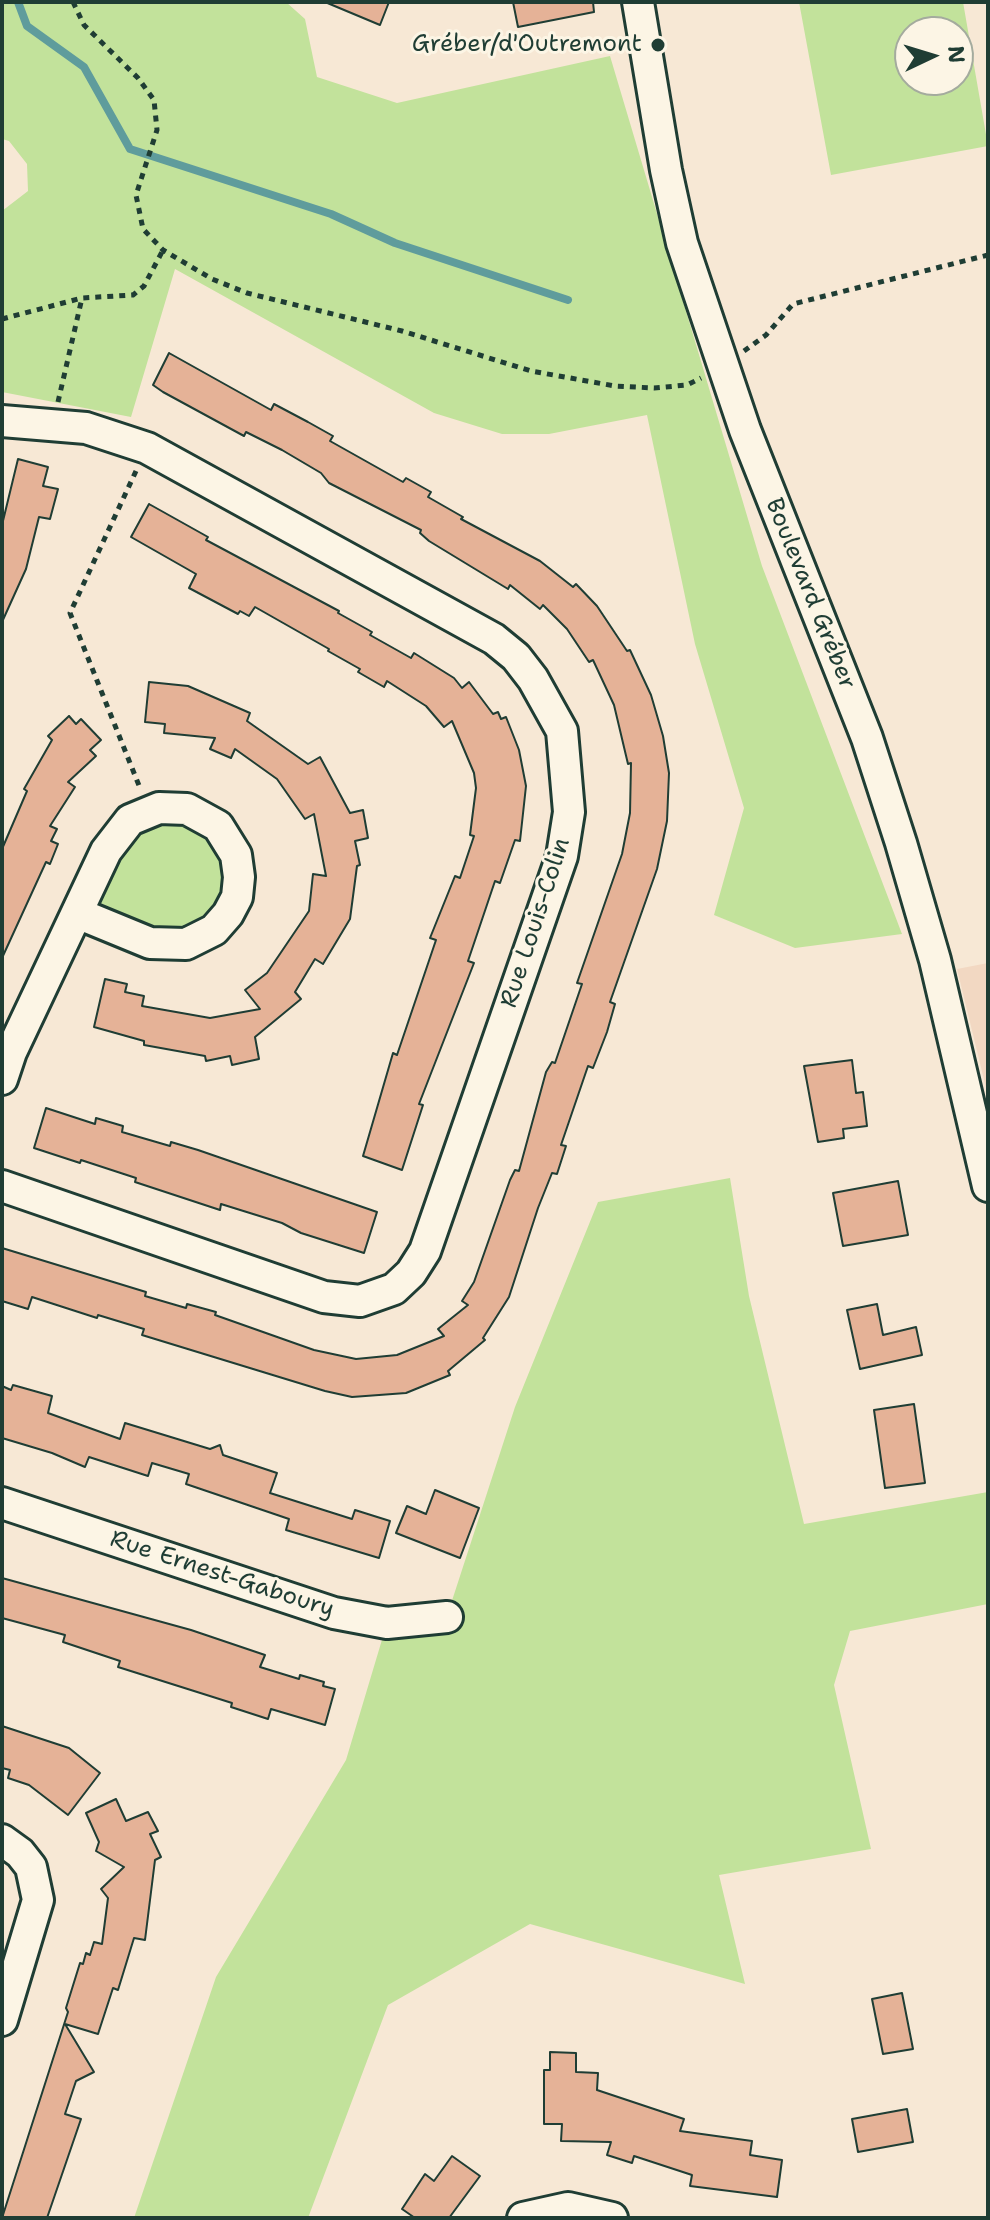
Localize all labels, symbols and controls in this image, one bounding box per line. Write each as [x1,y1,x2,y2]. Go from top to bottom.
north arrow [894,16,974,96]
place label: Gréber/d'Outremont [412,31,642,59]
marker: Gréber/d'Outremont [649,36,667,54]
text: N [941,45,972,64]
street label: Boulevard Gréber [759,494,861,694]
street label: Rue Louis-Colin [495,834,577,1012]
street label: Rue Ernest-Gaboury [106,1525,338,1625]

